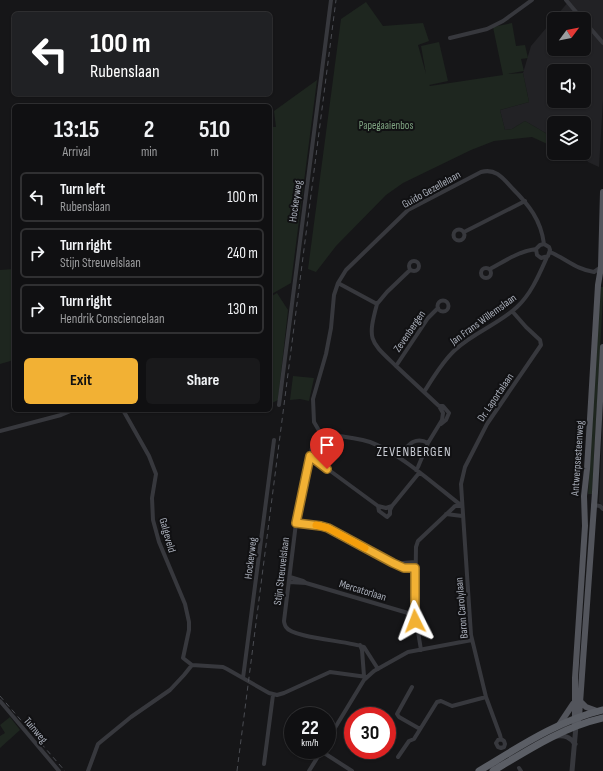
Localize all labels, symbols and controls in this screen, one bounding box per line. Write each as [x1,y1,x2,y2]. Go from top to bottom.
north arrow [547,12,591,56]
map controls [547,12,591,160]
text: 100 m [90,27,151,60]
icon: left [24,28,76,80]
text: Rubenslaan [90,61,160,82]
button: sound [547,64,591,108]
text: 13:15 [54,115,99,144]
text: 2 [144,115,154,144]
text: 510 [199,115,230,144]
button: layers [547,116,591,160]
park label: Papegaaienbos [359,119,413,132]
text: Arrival [62,144,90,160]
text: min [141,144,157,160]
text: m [210,144,219,160]
street label: Guido Gezellelaan [400,168,463,211]
street label: Hockeyweg [286,179,305,223]
text: Turn left [60,180,105,199]
icon: left [26,186,48,208]
text: 100 m [227,188,258,207]
text: Rubenslaan [60,199,110,215]
text: Turn right [60,236,112,255]
icon: right [26,242,48,264]
text: 240 m [227,244,258,263]
text: Stijn Streuvelslaan [60,255,141,271]
street label: Jan Frans Willemslaan [447,291,519,348]
text: Turn right [60,292,112,311]
icon: right [26,298,48,320]
text: 130 m [228,300,258,319]
street label: Zevenbergen [391,308,428,355]
text: Hendrik Consciencelaan [60,311,165,327]
button: Exit [24,358,138,404]
button: Share [146,358,260,404]
street label: Dr. Laportalaan [475,371,516,424]
street label: Antwerpsesteenweg [568,419,587,497]
pin [310,428,344,469]
icon: arrive [316,434,338,456]
district label: ZEVENBERGEN [376,444,452,460]
street label: Galgeveld [156,516,179,554]
street label: Hockeyweg [241,536,260,580]
street label: Stijn Streuvelslaan [271,536,292,606]
street label: Baron Carolylaan [452,576,471,639]
street label: Mercatorlaan [338,577,388,604]
position arrow [394,600,436,642]
speed limit sign: 30 [344,707,396,759]
street label: Tuinweg [21,715,51,746]
text: 22 [301,716,319,740]
text: km/h [301,737,319,749]

